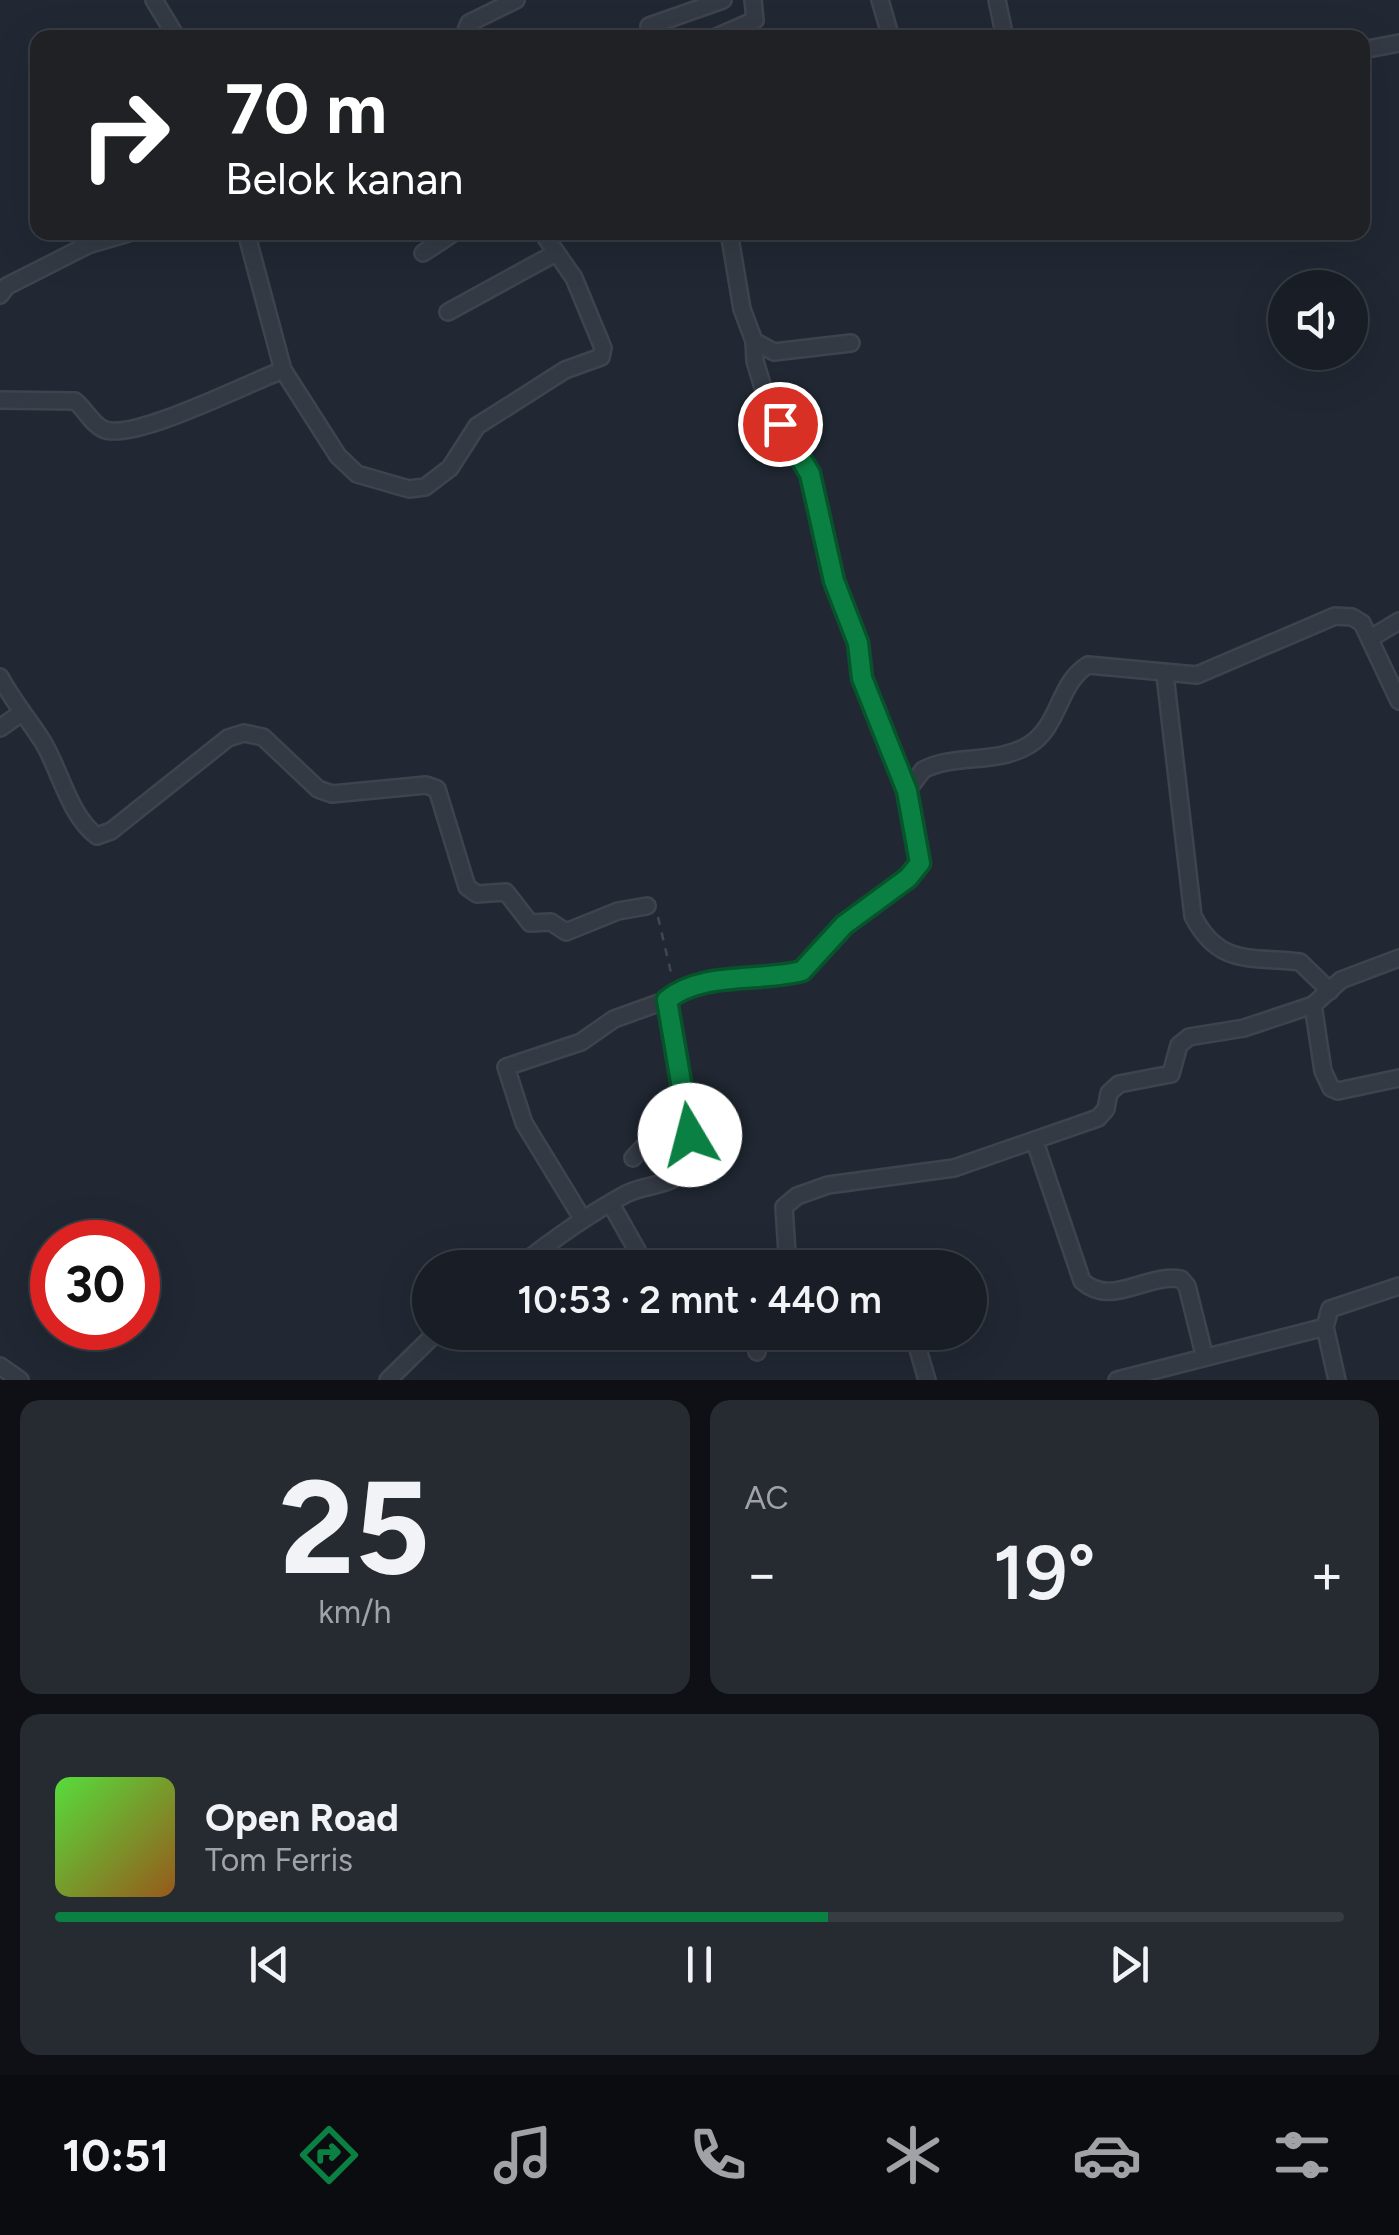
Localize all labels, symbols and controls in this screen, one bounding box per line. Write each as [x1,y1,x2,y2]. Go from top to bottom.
text: 70 m [225,66,387,151]
icon: right [60,70,190,200]
text: Belok kanan [225,151,463,205]
map controls [1268,270,1368,370]
button: sound [1268,270,1368,370]
pin [738,382,823,467]
icon: arrive [753,397,808,452]
position arrow [638,1083,742,1187]
speed limit sign: 30 [30,1220,160,1350]
text: 10:53 · 2 mnt · 440 m [517,1277,882,1323]
text: 25 [279,1450,430,1606]
text: AC [745,1479,789,1517]
text: 19° [993,1528,1096,1618]
text: − [745,1541,779,1607]
text: + [1310,1541,1344,1607]
text: km/h [318,1593,391,1631]
text: Open Road [205,1795,399,1841]
text: Tom Ferris [205,1841,353,1879]
icon: previous [242,1937,297,1992]
icon: pause [672,1937,727,1992]
icon: next [1102,1937,1157,1992]
icon: directions [294,2120,364,2190]
icon: music [488,2120,558,2190]
icon: phone [683,2120,753,2190]
icon: climate [878,2120,948,2190]
icon: car [1072,2120,1142,2190]
icon: filters [1267,2120,1337,2190]
text: 10:51 [62,2128,169,2182]

